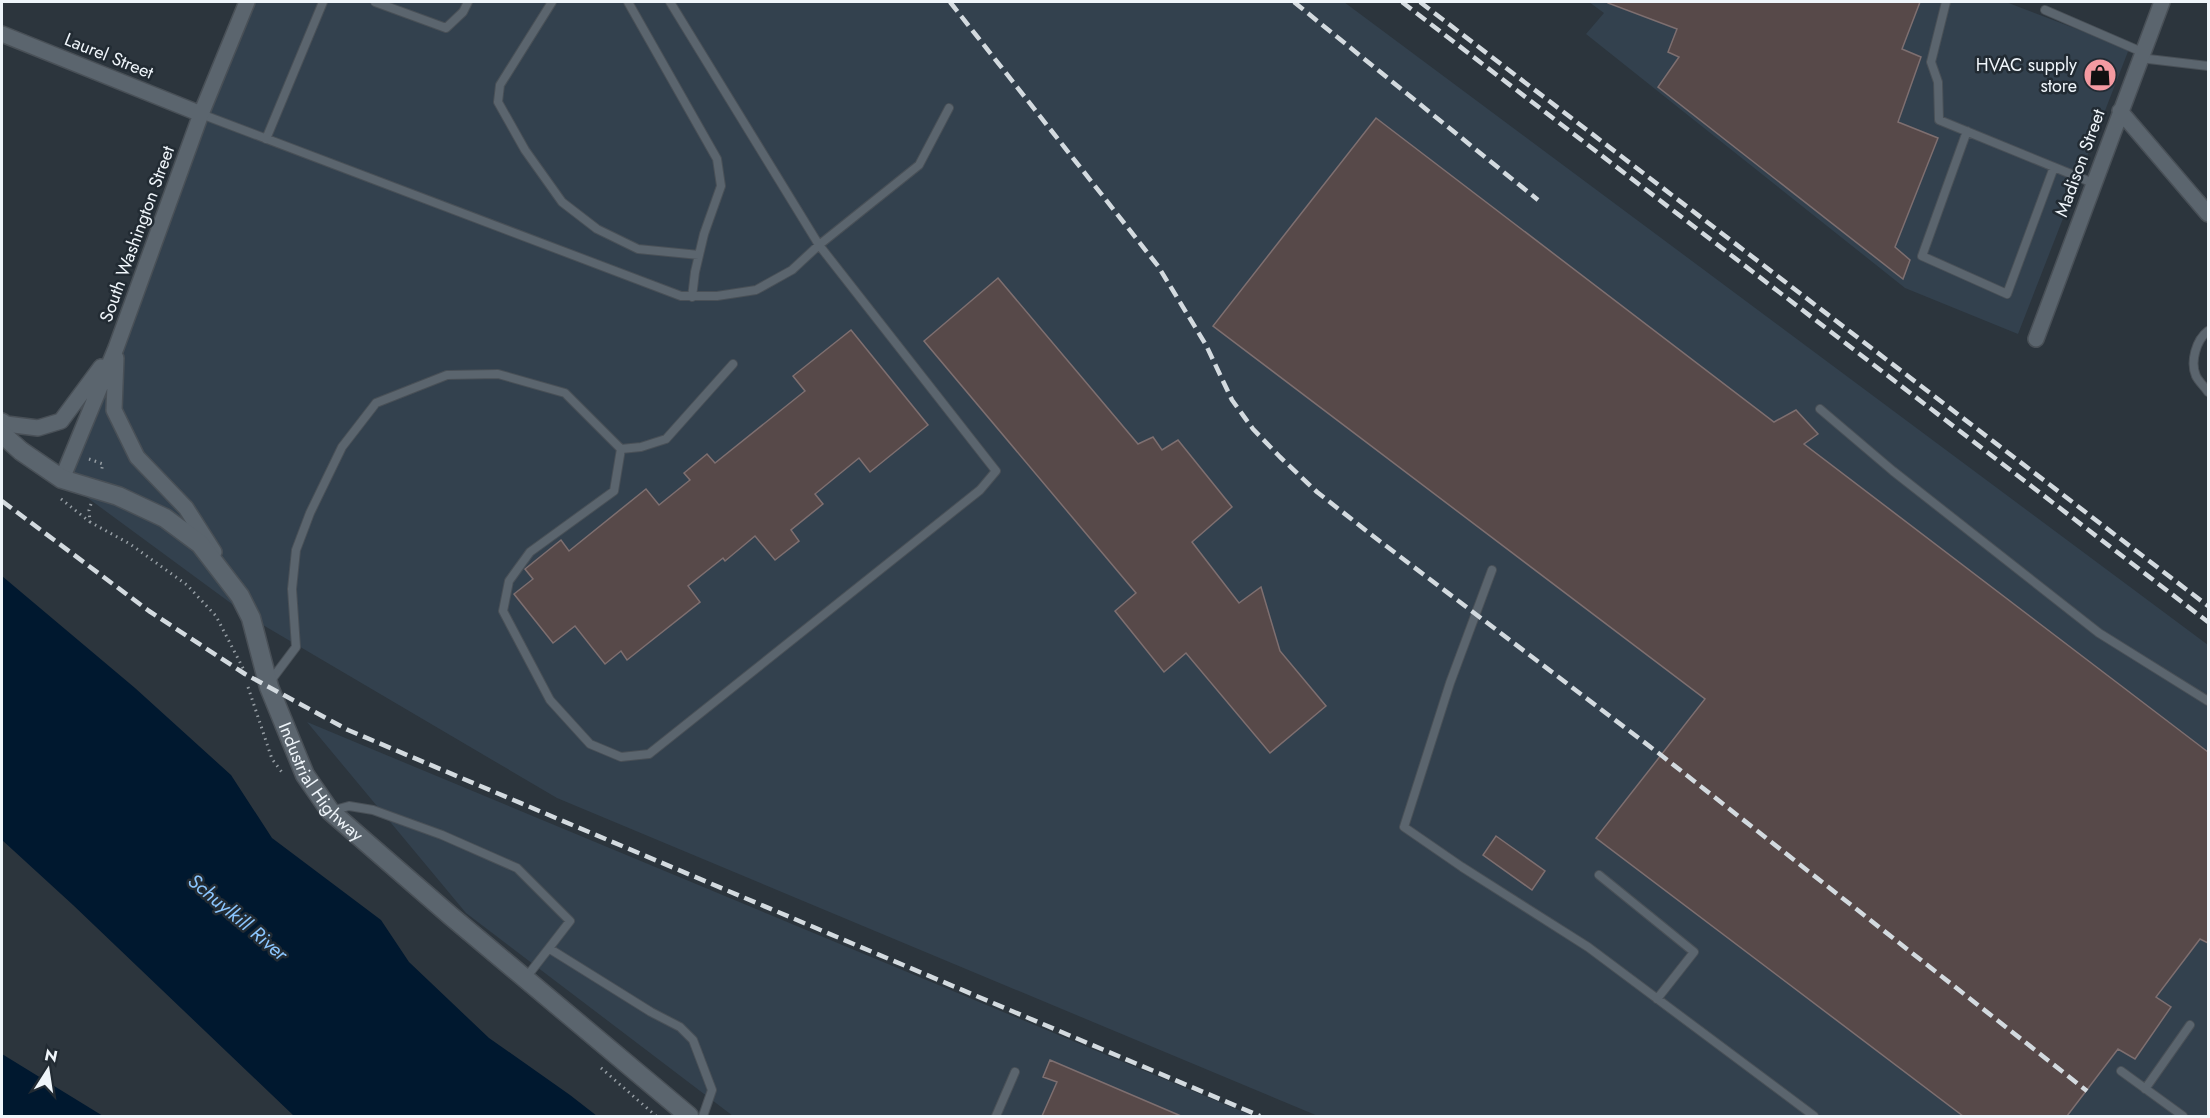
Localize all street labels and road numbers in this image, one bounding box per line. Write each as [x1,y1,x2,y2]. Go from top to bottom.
street label: Laurel Street [61,26,158,86]
street label: Madison Street [2048,105,2112,221]
street label: South Washington Street [93,142,181,326]
street label: Industrial Highway [272,718,369,847]

